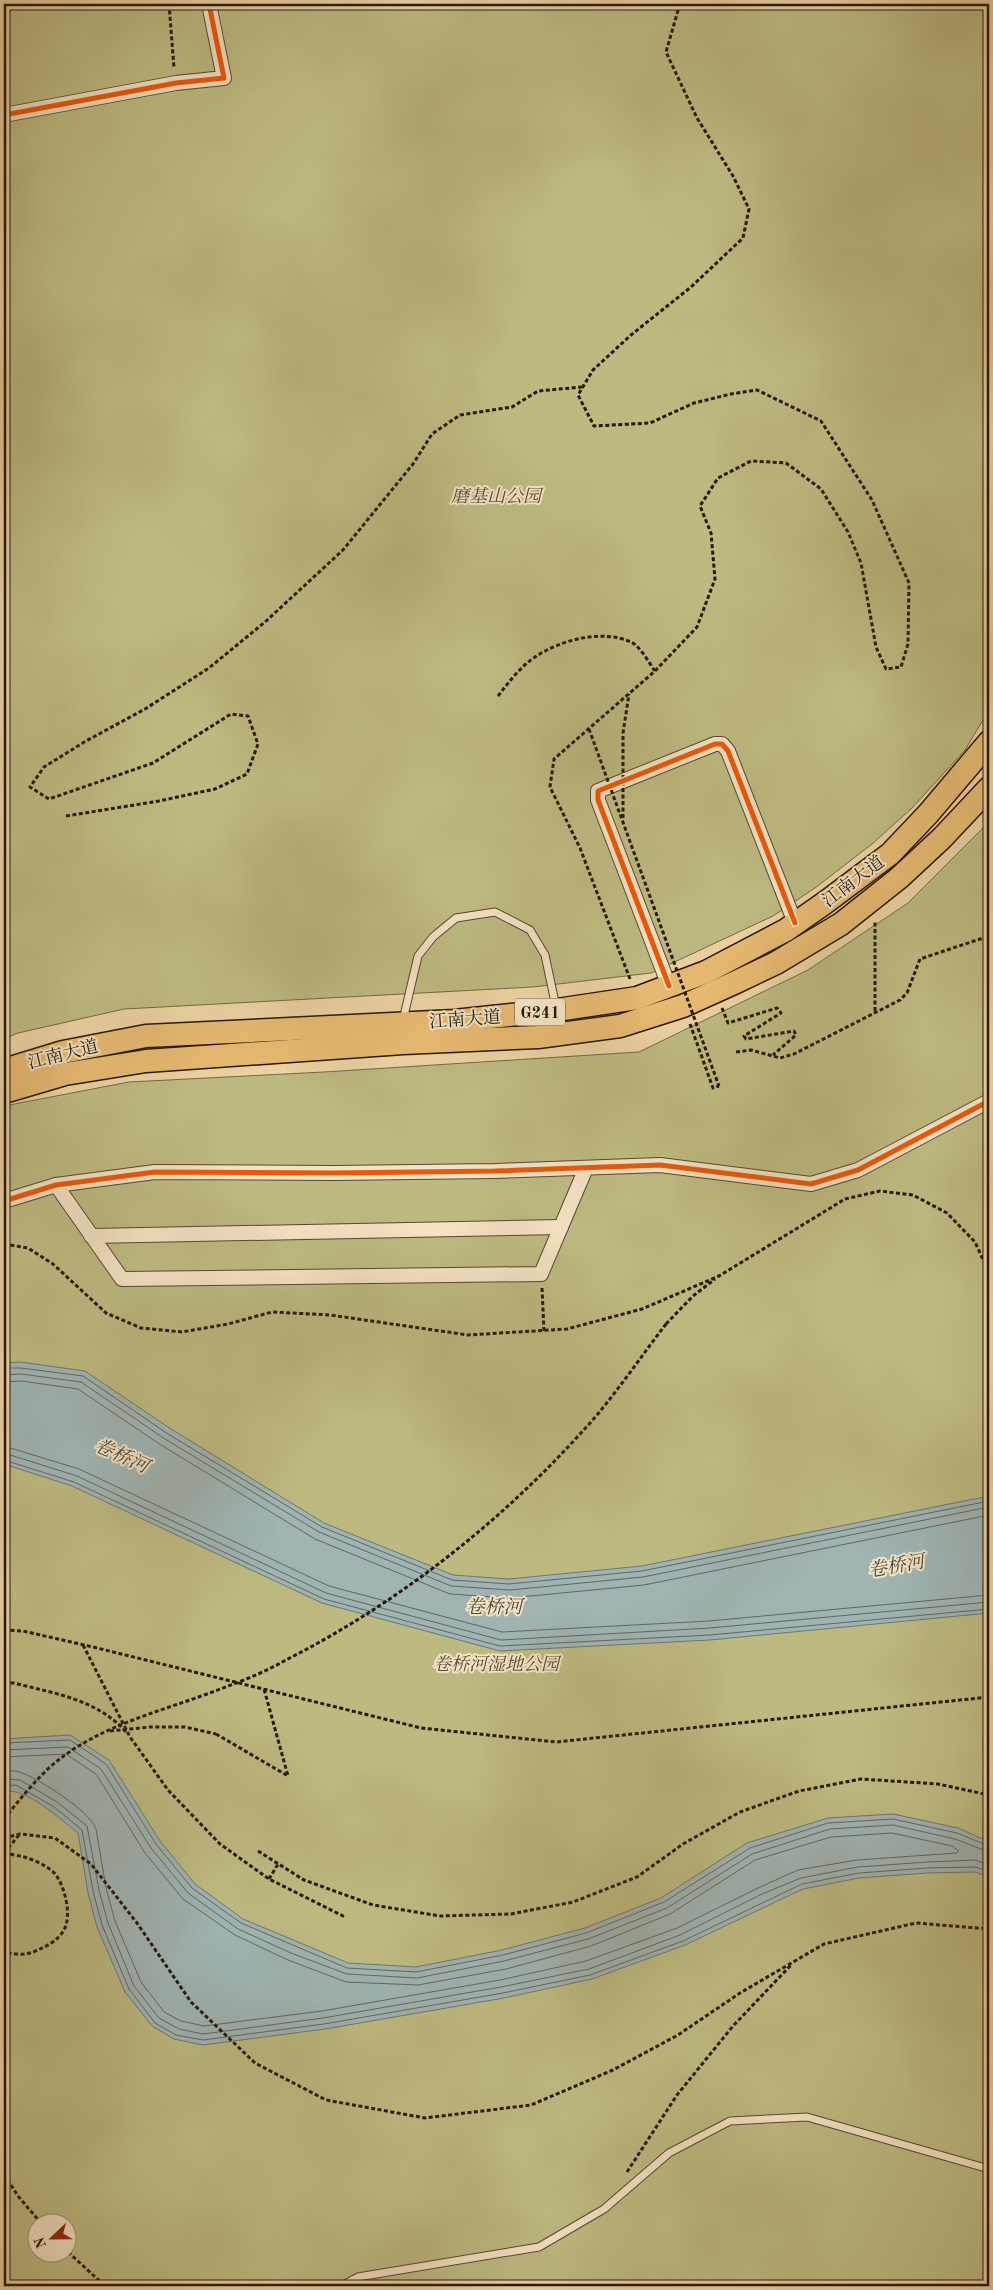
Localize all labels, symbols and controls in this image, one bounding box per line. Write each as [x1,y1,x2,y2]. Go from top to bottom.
park label: 磨基山公园 [451,486,544,506]
street label: 江南大道 [818,851,888,911]
road number: G241 [515,999,565,1026]
street label: 江南大道 [428,1007,502,1031]
street label: 江南大道 [26,1036,100,1072]
water label: 卷桥河 [91,1435,154,1479]
water label: 卷桥河 [866,1551,929,1582]
water label: 卷桥河 [465,1597,525,1618]
park label: 卷桥河湿地公园 [433,1654,562,1674]
north arrow [28,2212,78,2262]
text: N [32,2235,49,2250]

